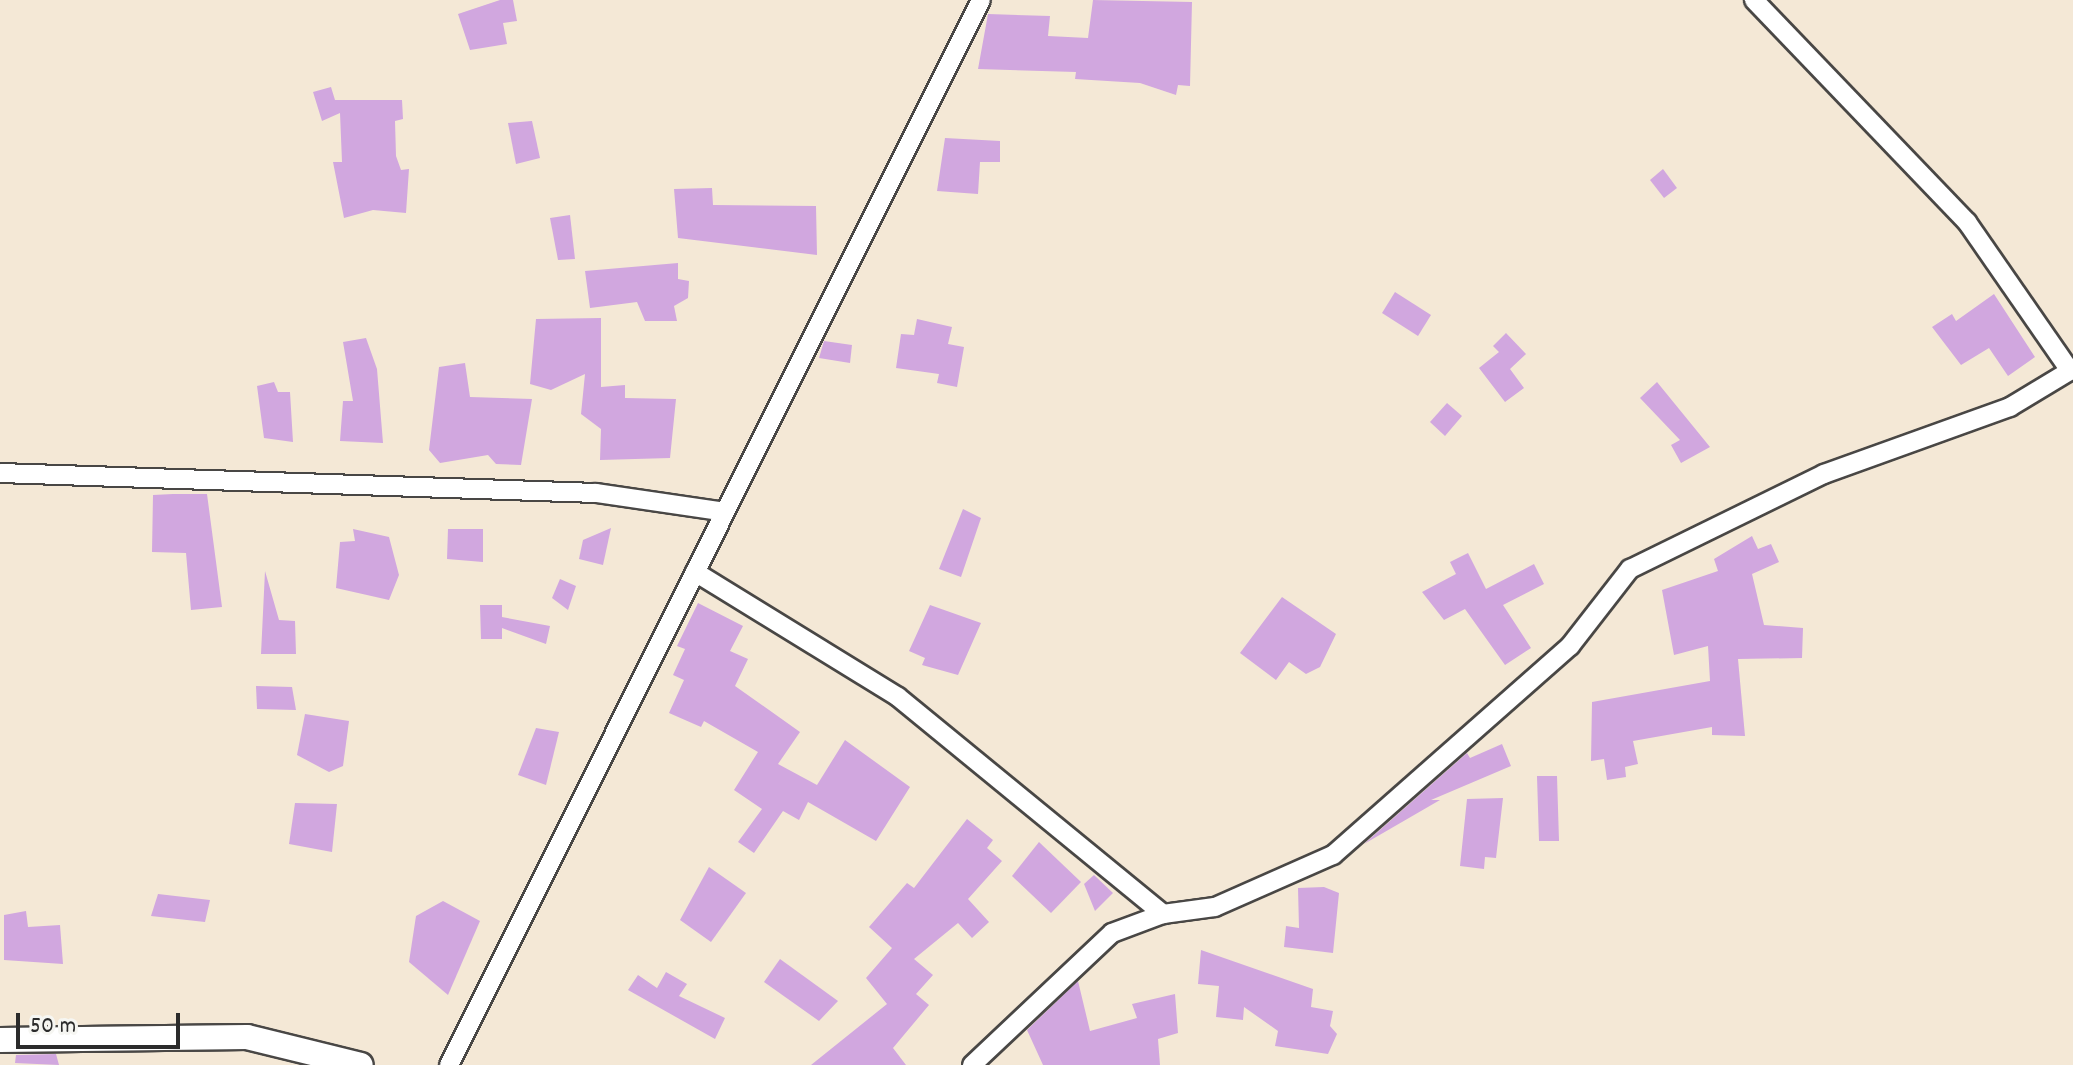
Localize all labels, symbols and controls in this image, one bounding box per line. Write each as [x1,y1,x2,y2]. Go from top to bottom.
scale bar [20,997,184,1047]
text: 50 m [30,1010,76,1044]

